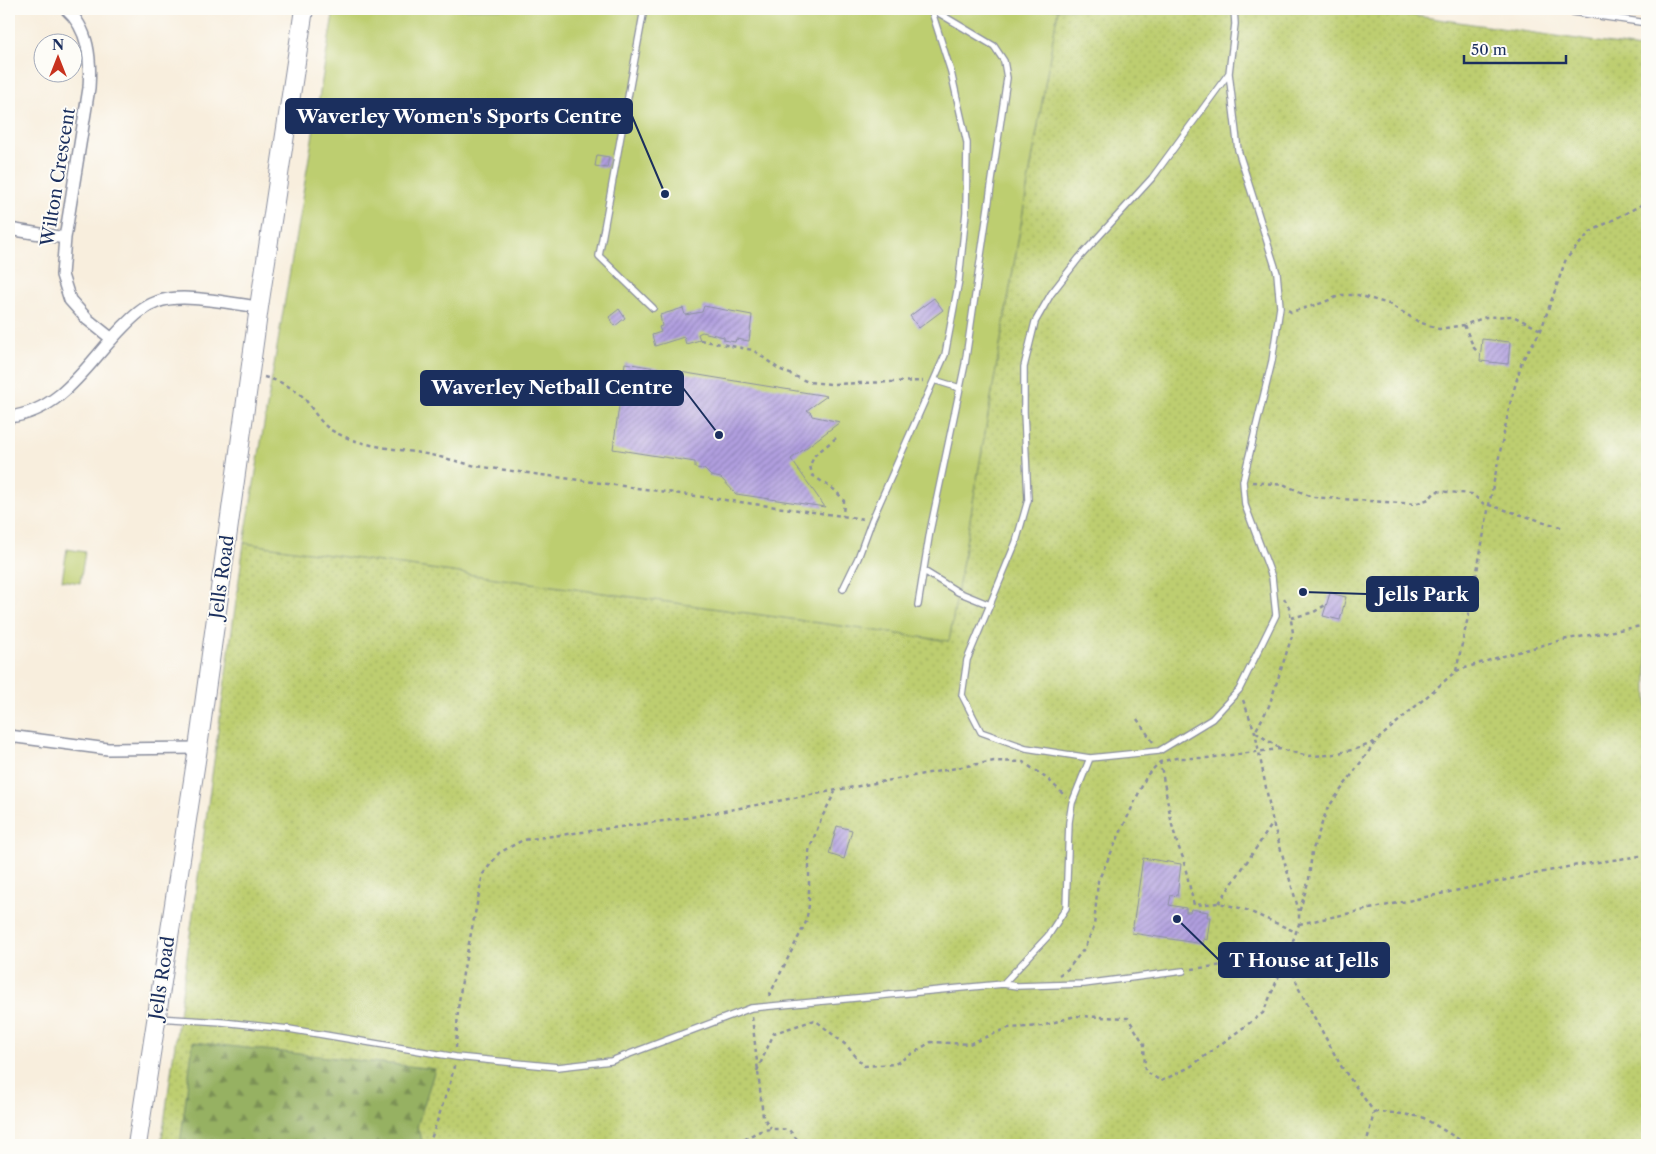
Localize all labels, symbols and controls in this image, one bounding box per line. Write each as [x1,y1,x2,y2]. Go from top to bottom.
north arrow [32,32,82,82]
scale bar [1464,32,1566,64]
text: N [52,36,64,54]
text: 50 m [1471,40,1507,59]
callout: Waverley Women's Sports Centre [286,99,632,133]
street label: Wilton Crescent [36,105,80,249]
text: Waverley Women's Sports Centre [295,105,622,128]
callout: Waverley Netball Centre [421,371,683,405]
text: Waverley Netball Centre [430,376,673,399]
street label: Jells Road [205,534,239,623]
callout: Jells Park [1367,577,1478,611]
text: Jells Park [1374,583,1469,606]
street label: Jells Road [144,935,179,1024]
callout: T House at Jells [1219,943,1389,977]
text: T House at Jells [1229,949,1379,972]

